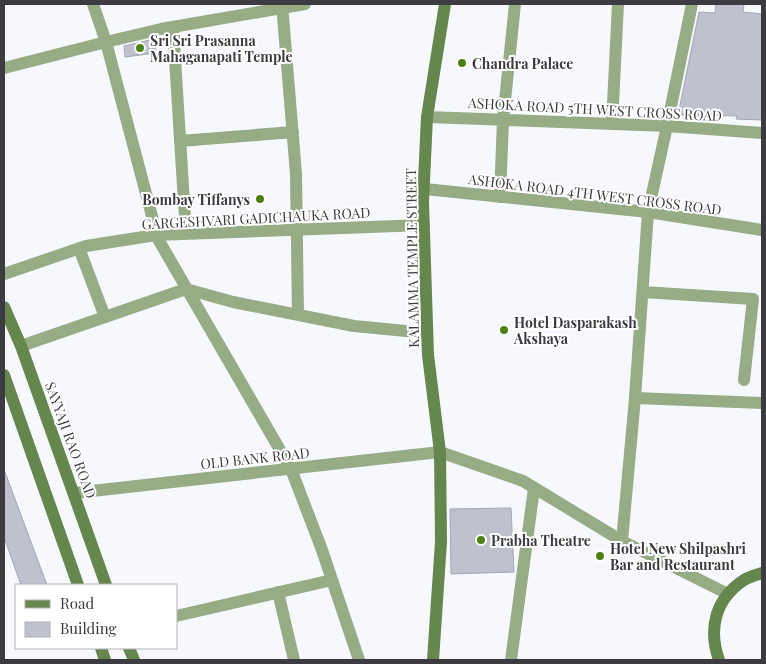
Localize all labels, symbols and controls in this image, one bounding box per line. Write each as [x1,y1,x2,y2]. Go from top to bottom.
place label: Sri Sri Prasanna Mahaganapati Temple [150,31,293,66]
marker: Sri Sri Prasanna Mahaganapati Temple [134,42,146,54]
place label: Chandra Palace [472,54,573,73]
marker: Chandra Palace [456,57,468,69]
street label: ASHOKA ROAD 5TH WEST CROSS ROAD [467,93,722,125]
street label: KALAMMA TEMPLE STREET [401,168,423,348]
street label: ASHOKA ROAD 4TH WEST CROSS ROAD [466,169,723,219]
place label: Bombay Tiffanys [142,190,250,209]
marker: Bombay Tiffanys [254,193,266,205]
street label: GARGESHVARI GADICHAUKA ROAD [141,203,371,233]
place label: Hotel Dasparakash Akshaya [513,313,637,348]
marker: Hotel Dasparakash Akshaya [498,324,510,336]
street label: SAYYAJI RAO ROAD [41,379,101,501]
street label: OLD BANK ROAD [199,443,311,473]
place label: Prabha Theatre [491,531,591,550]
marker: Prabha Theatre [475,534,487,546]
place label: Hotel New Shilpashri Bar and Restaurant [610,539,747,574]
marker: Hotel New Shilpashri Bar and Restaurant [594,550,606,562]
legend [15,584,178,649]
text: Road [60,593,94,613]
text: Building [60,618,117,638]

